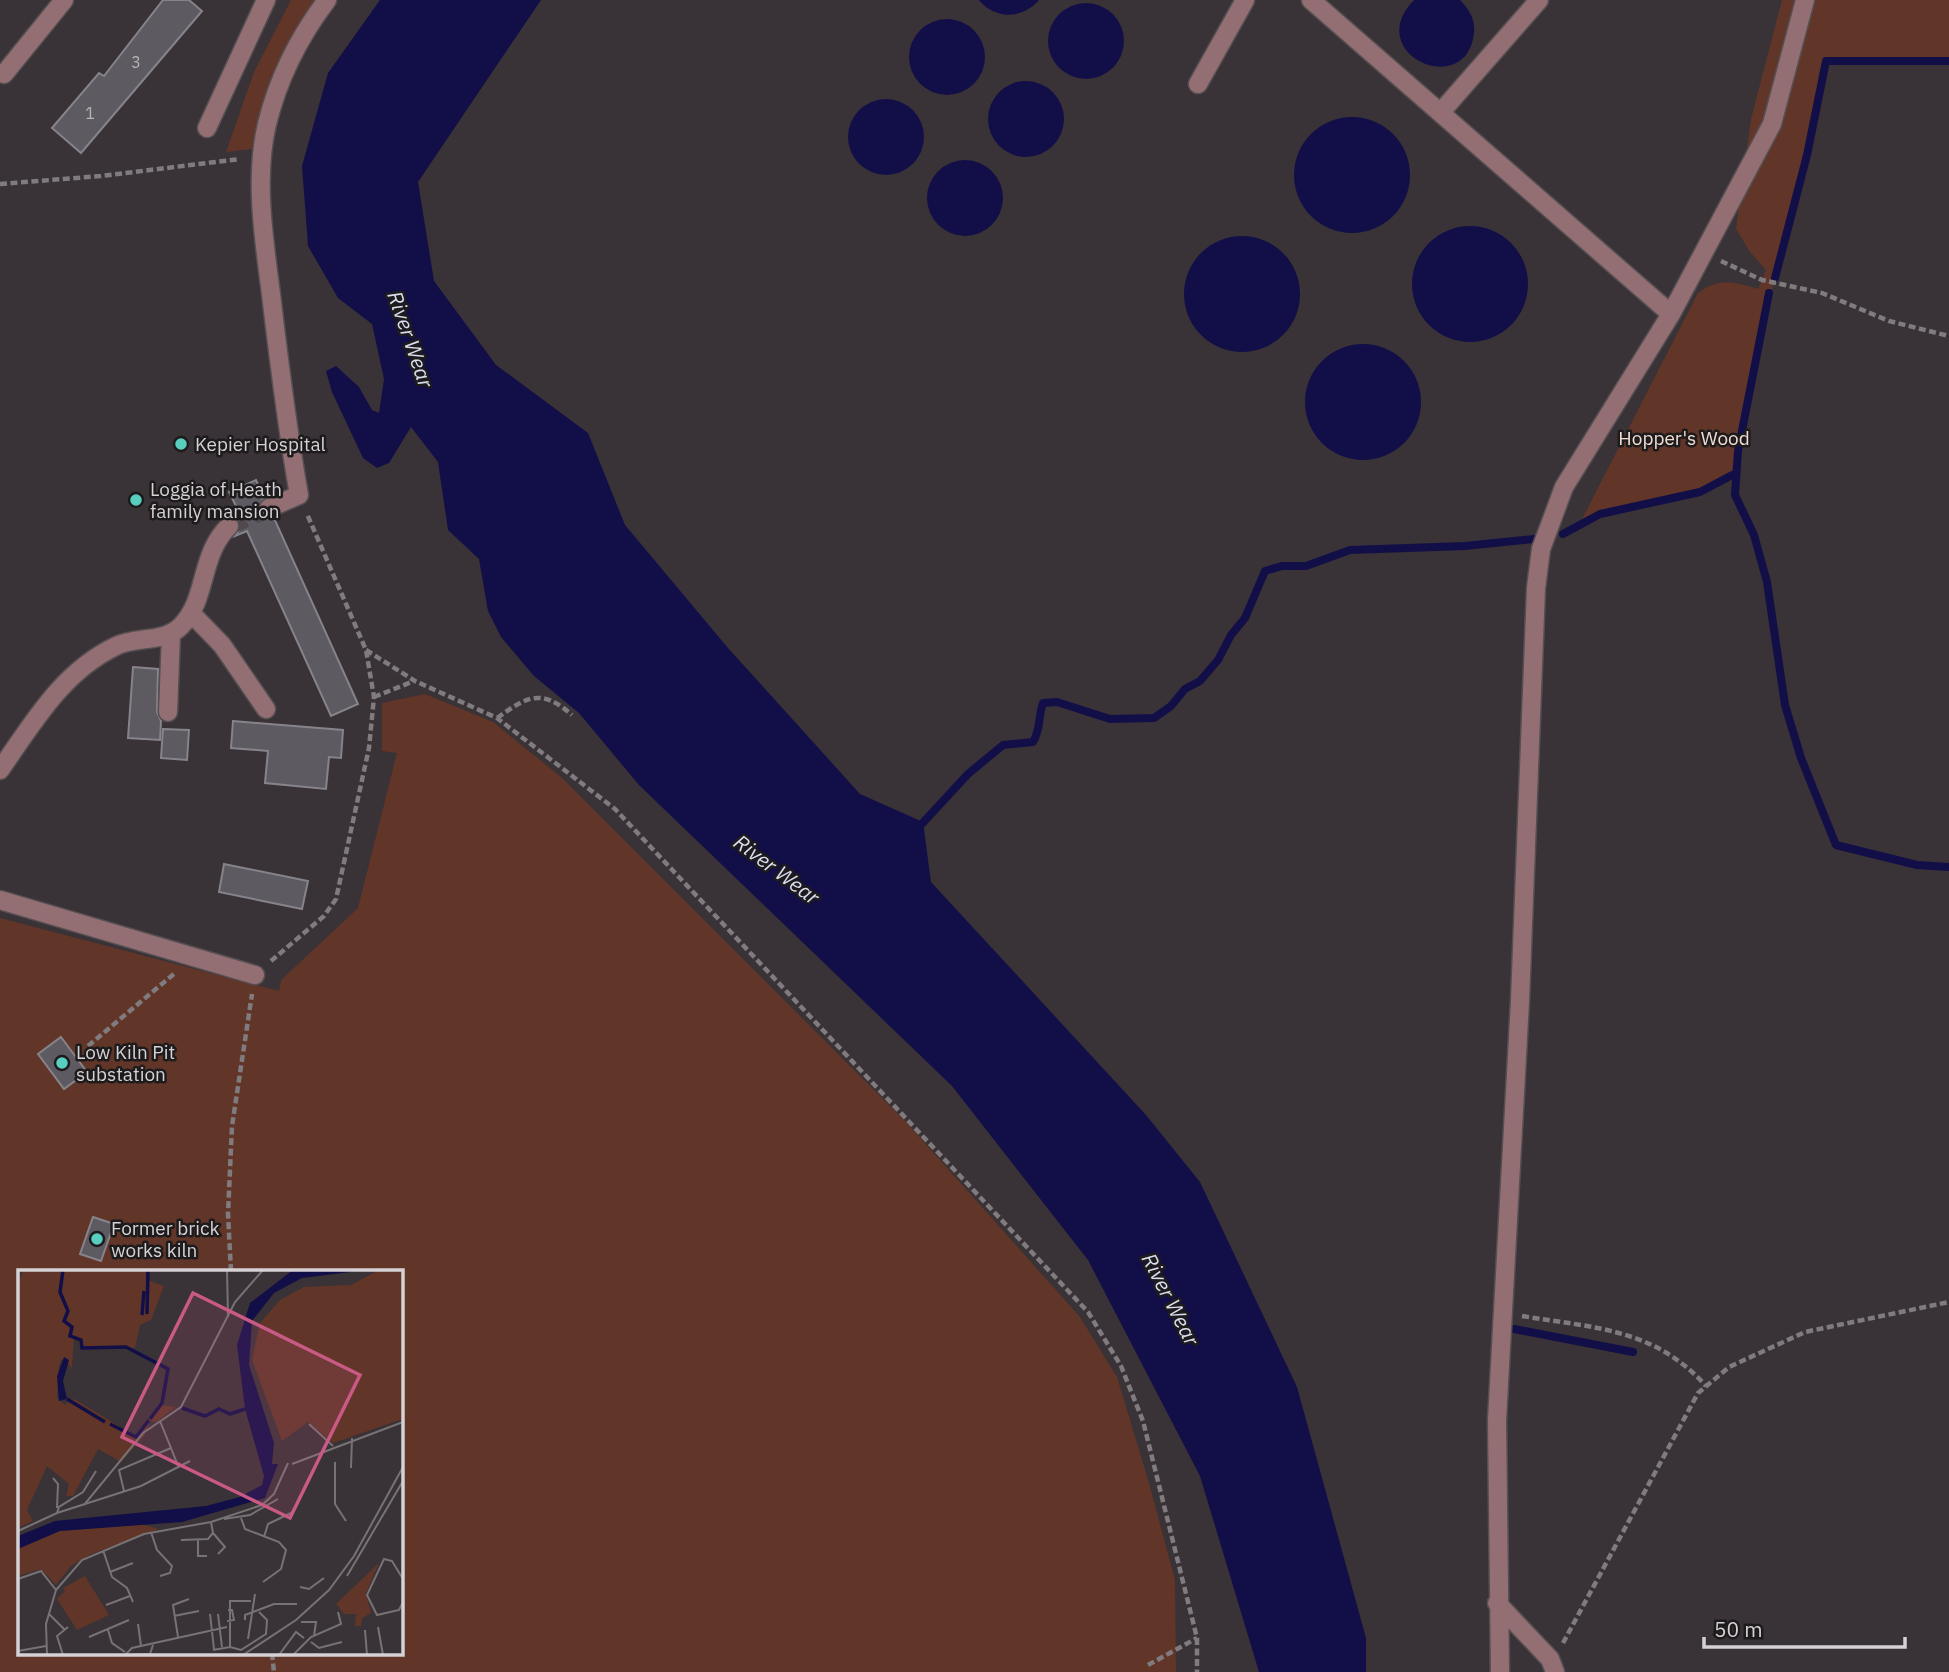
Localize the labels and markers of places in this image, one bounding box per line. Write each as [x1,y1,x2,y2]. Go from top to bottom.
place label: Kepier Hospital [195,432,326,456]
marker: Kepier Hospital [173,436,189,452]
place label: Loggia of Heath family mansion [150,477,282,523]
marker: Loggia of Heath family mansion [128,492,144,508]
place label: Low Kiln Pit substation [76,1040,175,1086]
marker: Low Kiln Pit substation [54,1055,70,1071]
place label: Former brick works kiln [111,1216,220,1262]
marker: Former brick works kiln [89,1231,105,1247]

